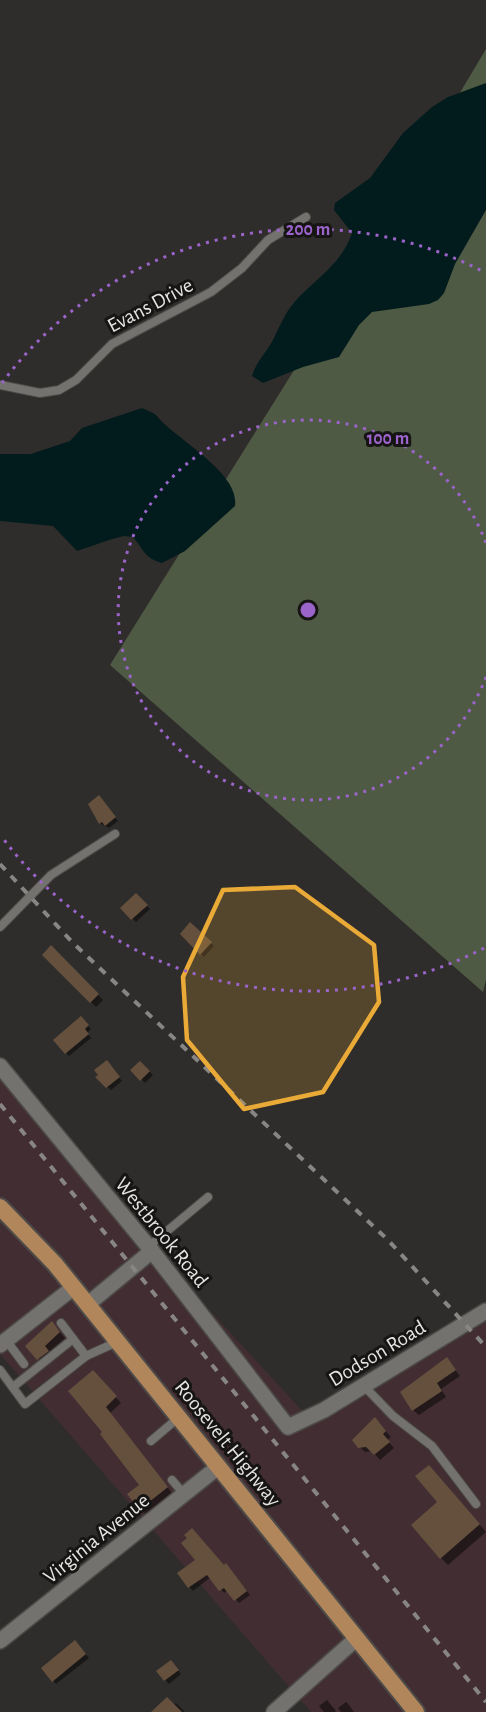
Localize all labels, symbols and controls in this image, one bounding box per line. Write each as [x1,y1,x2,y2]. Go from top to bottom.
text: 200 m [286,221,330,239]
street label: Evans Drive [104,274,196,337]
text: 100 m [367,430,409,448]
centre of rings [298,600,318,620]
street label: Westbrook Road [111,1173,212,1291]
street label: Dodson Road [325,1316,429,1390]
street label: Roosevelt Highway [171,1376,285,1510]
street label: Virginia Avenue [39,1490,153,1587]

